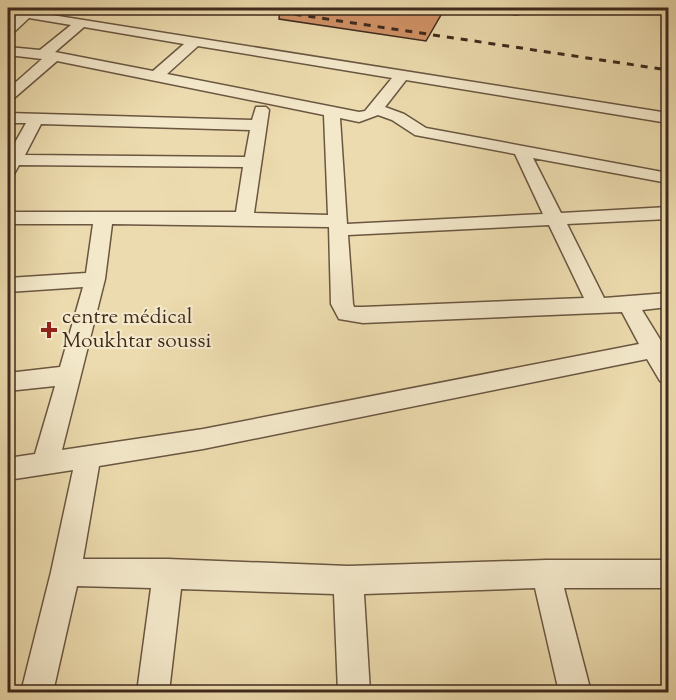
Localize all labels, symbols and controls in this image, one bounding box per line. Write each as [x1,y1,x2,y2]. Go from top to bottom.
place label: centre médical Moukhtar soussi [62,303,211,357]
marker: centre médical Moukhtar soussi [40,321,58,339]

